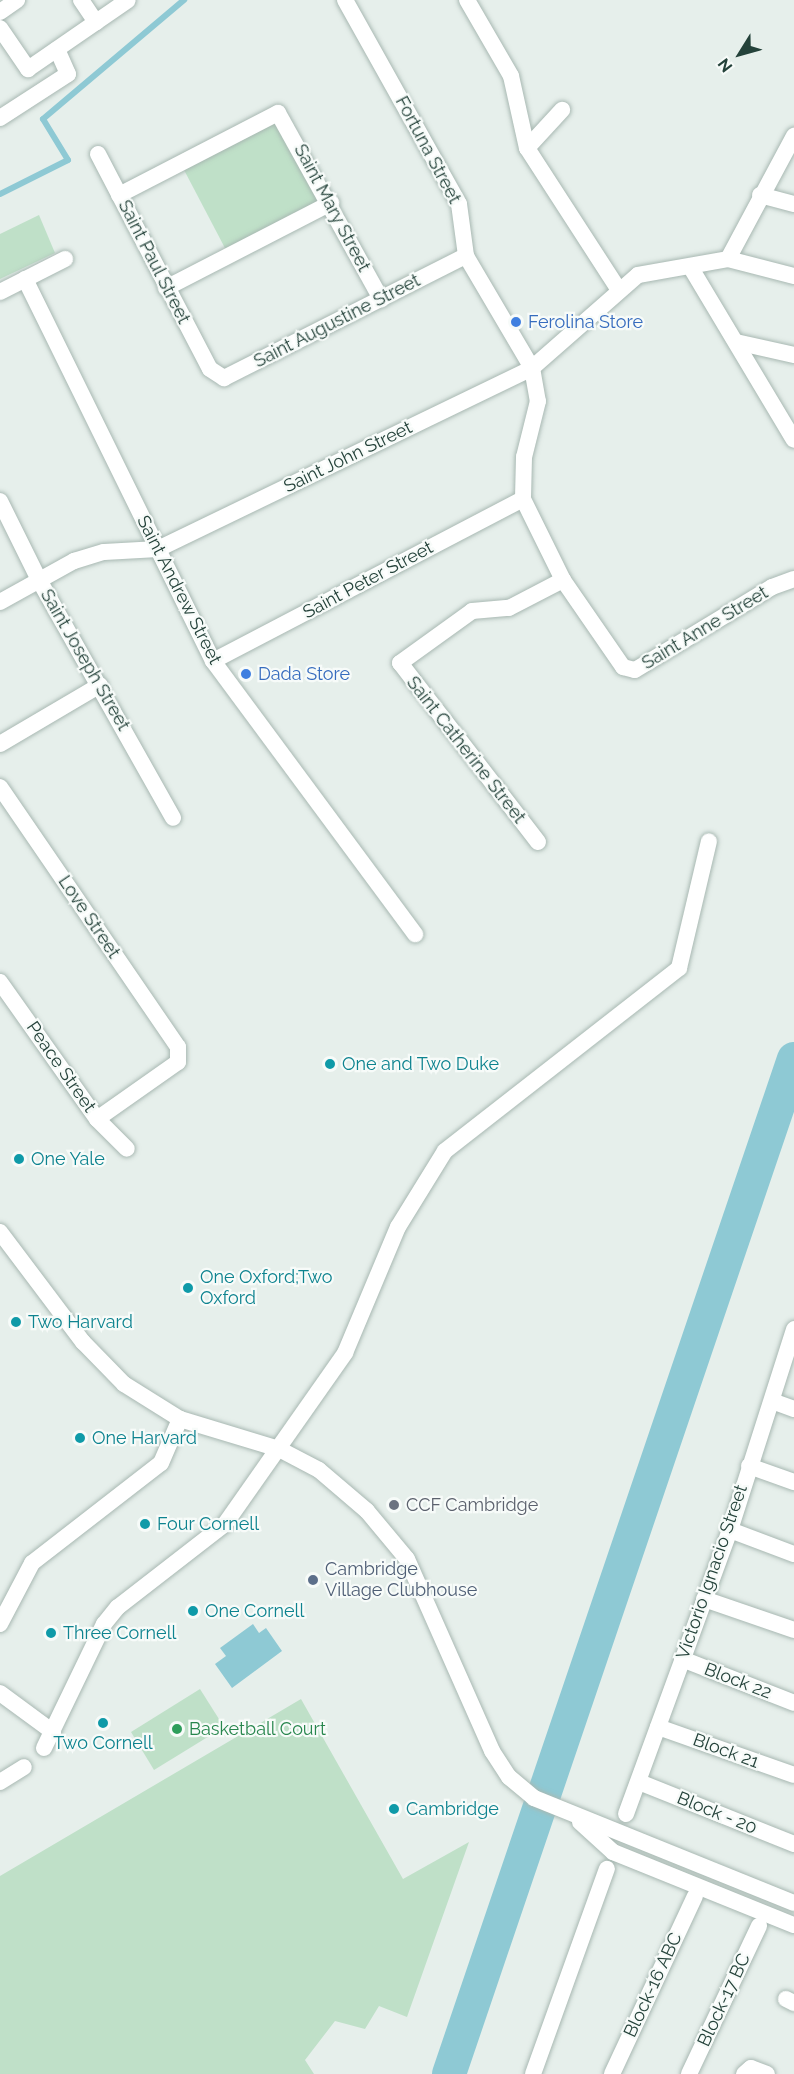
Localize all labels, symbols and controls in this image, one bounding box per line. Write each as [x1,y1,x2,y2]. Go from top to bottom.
north arrow [710,24,770,84]
text: N [714,55,736,76]
street label: Fortuna Street [391,93,465,207]
street label: Saint Mary Street [289,140,375,276]
street label: Saint Paul Street [113,196,195,328]
street label: Saint Augustine Street [250,270,424,372]
place label: Ferolina Store [528,311,643,333]
marker: Ferolina Store [509,315,523,329]
street label: Saint John Street [280,417,416,497]
street label: Saint Andrew Street [132,512,226,668]
street label: Saint Peter Street [299,537,437,623]
street label: Saint Anne Street [638,582,772,674]
street label: Saint Joseph Street [36,585,134,735]
place label: Dada Store [258,663,350,685]
marker: Dada Store [239,667,253,681]
street label: Saint Catherine Street [402,672,530,828]
street label: Love Street [53,872,125,962]
street label: Peace Street [22,1017,100,1117]
place label: One and Two Duke [342,1053,500,1075]
marker: One and Two Duke [323,1057,337,1071]
place label: One Yale [31,1148,105,1170]
marker: One Yale [12,1152,26,1166]
place label: One Oxford;Two Oxford [200,1267,332,1310]
marker: One Oxford;Two Oxford [181,1281,195,1295]
place label: Two Harvard [28,1311,133,1333]
marker: Two Harvard [9,1315,23,1329]
place label: One Harvard [92,1427,197,1449]
marker: One Harvard [73,1431,87,1445]
street label: Victorio Ignacio Street [672,1482,752,1662]
place label: CCF Cambridge [406,1494,539,1516]
marker: CCF Cambridge [387,1498,401,1512]
place label: Four Cornell [157,1513,260,1535]
marker: Four Cornell [138,1517,152,1531]
place label: Cambridge Village Clubhouse [325,1559,477,1602]
marker: Cambridge Village Clubhouse [306,1573,320,1587]
place label: One Cornell [205,1600,304,1622]
marker: One Cornell [186,1604,200,1618]
place label: Three Cornell [63,1622,176,1644]
marker: Three Cornell [44,1626,58,1640]
street label: Block 22 [701,1658,775,1704]
marker: Two Cornell [96,1716,110,1730]
place label: Basketball Court [189,1718,326,1740]
marker: Basketball Court [170,1722,184,1736]
street label: Block 21 [690,1729,762,1773]
place label: Two Cornell [53,1732,153,1754]
street label: Block - 20 [674,1787,760,1839]
place label: Cambridge [406,1798,499,1820]
marker: Cambridge [387,1802,401,1816]
street label: Block-16 ABC [619,1929,687,2041]
street label: Block-17 BC [693,1950,755,2050]

